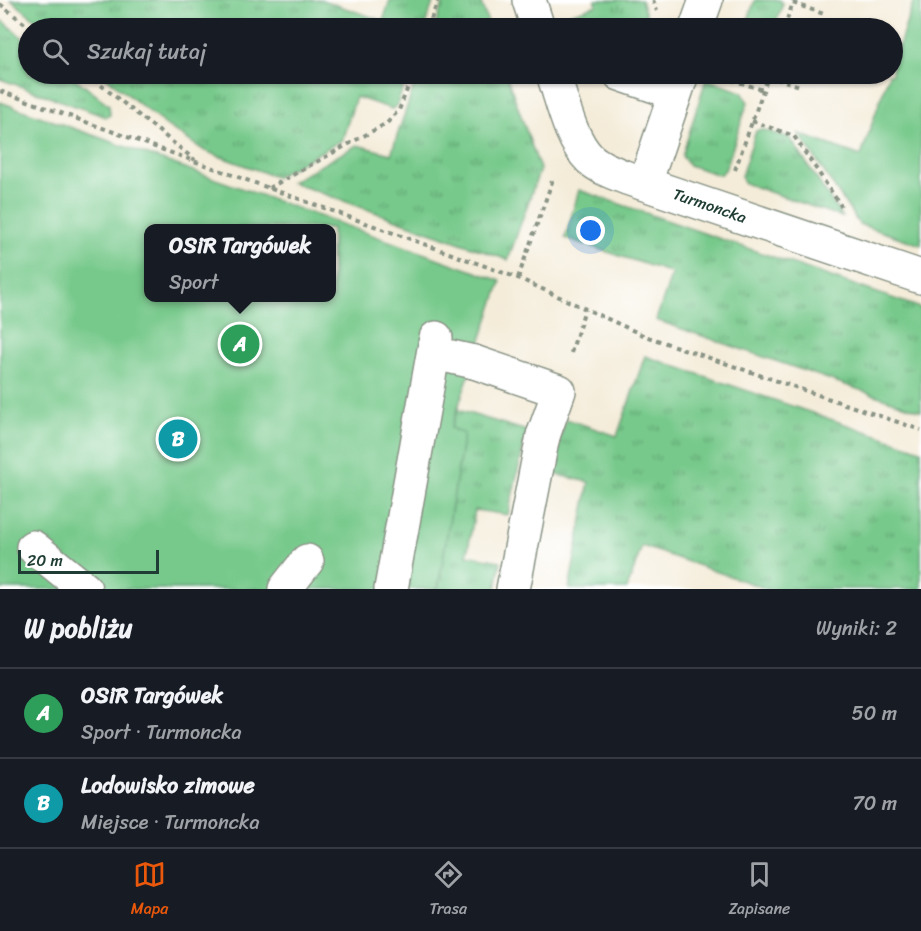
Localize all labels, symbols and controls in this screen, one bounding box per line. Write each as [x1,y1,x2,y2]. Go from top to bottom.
search box [18,18,903,84]
text: Szukaj tutaj [87,32,206,71]
icon: search [39,35,72,68]
street label: Turmoncka [669,179,751,232]
your location [576,216,605,245]
popup [144,224,336,302]
text: OSiR Targówek [169,226,311,265]
text: Sport [169,265,219,300]
pin: A [220,322,260,366]
pin: B [158,416,198,462]
text: 20 m [27,546,63,575]
scale bar [18,547,159,574]
text: W pobliżu [24,605,133,651]
text: Wyniki: 2 [816,611,897,646]
text: OSiR Targówek [81,676,223,715]
text: A [37,696,50,731]
text: 50 m [852,696,897,731]
text: Sport · Turmoncka [81,715,242,750]
text: Lodowisko zimowe [81,766,255,805]
text: B [37,786,50,821]
text: 70 m [852,786,897,821]
text: Miejsce · Turmoncka [81,805,259,840]
tab: Mapa [131,858,168,923]
tab: Trasa [430,858,467,923]
tab: Zapisane [728,858,790,923]

